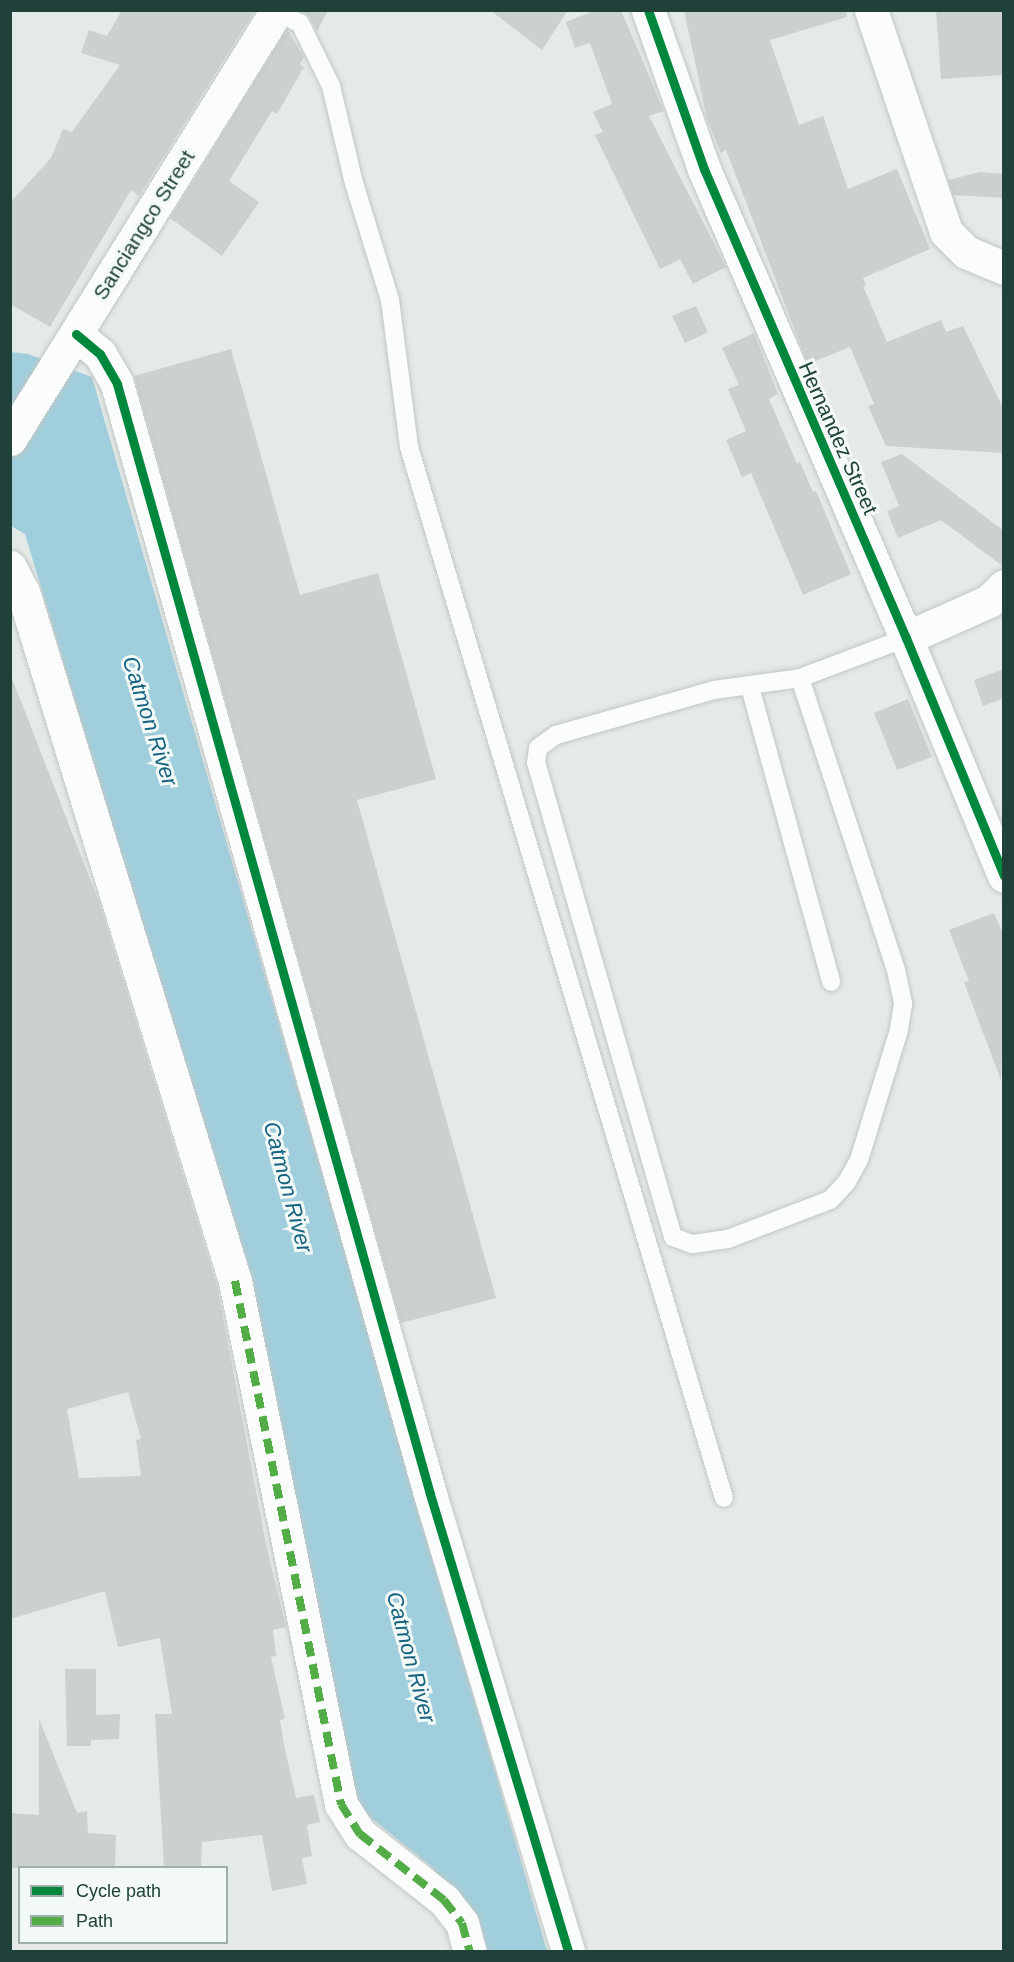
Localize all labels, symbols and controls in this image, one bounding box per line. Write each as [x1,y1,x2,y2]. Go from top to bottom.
street label: Sanciangco Street [88,146,200,304]
street label: Hernandez Street [793,358,883,518]
water label: Catmon River [117,653,183,789]
water label: Catmon River [258,1119,318,1255]
water label: Catmon River [381,1589,441,1725]
legend [18,1866,228,1944]
text: Cycle path [76,1881,161,1901]
text: Path [76,1911,113,1931]

